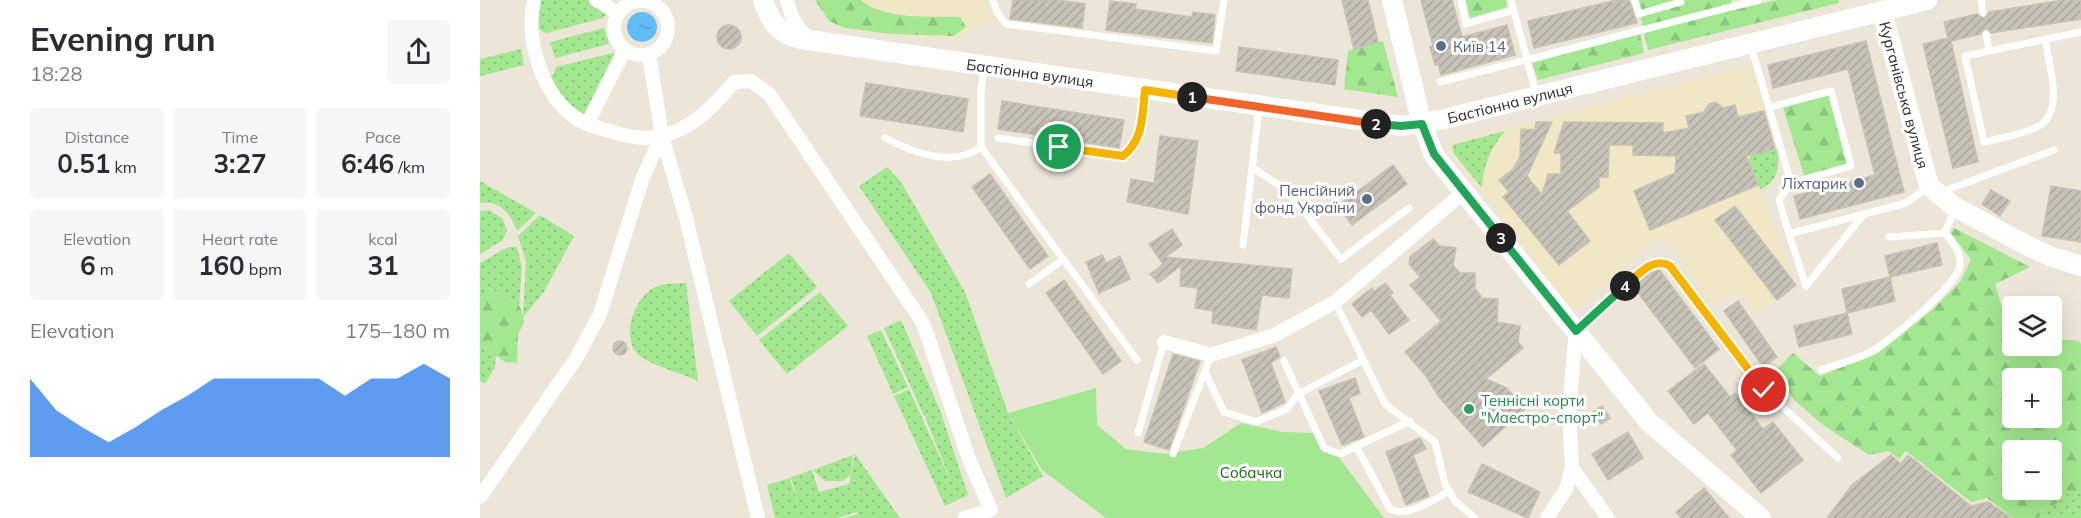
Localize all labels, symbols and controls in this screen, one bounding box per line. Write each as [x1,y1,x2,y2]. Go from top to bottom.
text: Evening run [30,18,216,59]
street label: Курганівська вулиця [1875,19,1933,171]
button: share [387,20,450,83]
place label: Київ 14 [1453,37,1506,56]
marker: Київ 14 [1434,39,1448,53]
street label: Бастіонна вулиця [965,55,1095,91]
text: 18:28 [30,61,83,86]
street label: Бастіонна вулиця [1445,78,1575,128]
pin: 1 [1177,82,1207,112]
text: 1 [1187,87,1197,107]
pin: 2 [1361,109,1391,139]
text: 2 [1371,114,1381,134]
pin [1033,121,1084,172]
text: Distance [65,127,129,147]
text: Time [222,127,258,147]
text: Pace [365,127,401,147]
icon: arrive [1042,130,1075,163]
text: 0.51 [57,147,110,180]
text: 3:27 [213,147,267,180]
text: 6:46 [341,147,394,180]
text: km [110,157,137,177]
text: /km [394,157,425,177]
place label: Ліхтарик [1782,174,1848,193]
marker: Ліхтарик [1852,176,1866,190]
place label: Пенсійний фонд України [1255,181,1355,217]
marker: Пенсійний фонд України [1360,192,1374,206]
pin: 3 [1486,223,1516,253]
text: 3 [1496,228,1506,248]
text: Elevation [63,229,131,249]
text: Heart rate [202,229,278,249]
text: kcal [368,229,398,249]
text: 6 [80,249,96,282]
text: 160 [198,249,245,282]
text: 31 [367,249,399,282]
text: m [96,259,114,279]
text: bpm [245,259,282,279]
pin: 4 [1610,271,1640,301]
text: 4 [1620,276,1630,296]
map controls [2002,296,2062,500]
button: layers [2002,296,2062,356]
text: Elevation [30,318,115,343]
text: 175–180 m [345,318,450,343]
pin [1738,364,1789,415]
button: + [2002,368,2062,428]
icon: check [1747,373,1780,406]
place label: Теннісні корти "Маестро-спорт" [1481,391,1603,427]
marker: Теннісні корти "Маестро-спорт" [1462,402,1476,416]
button: − [2002,440,2062,500]
park label: Собачка [1220,463,1282,482]

